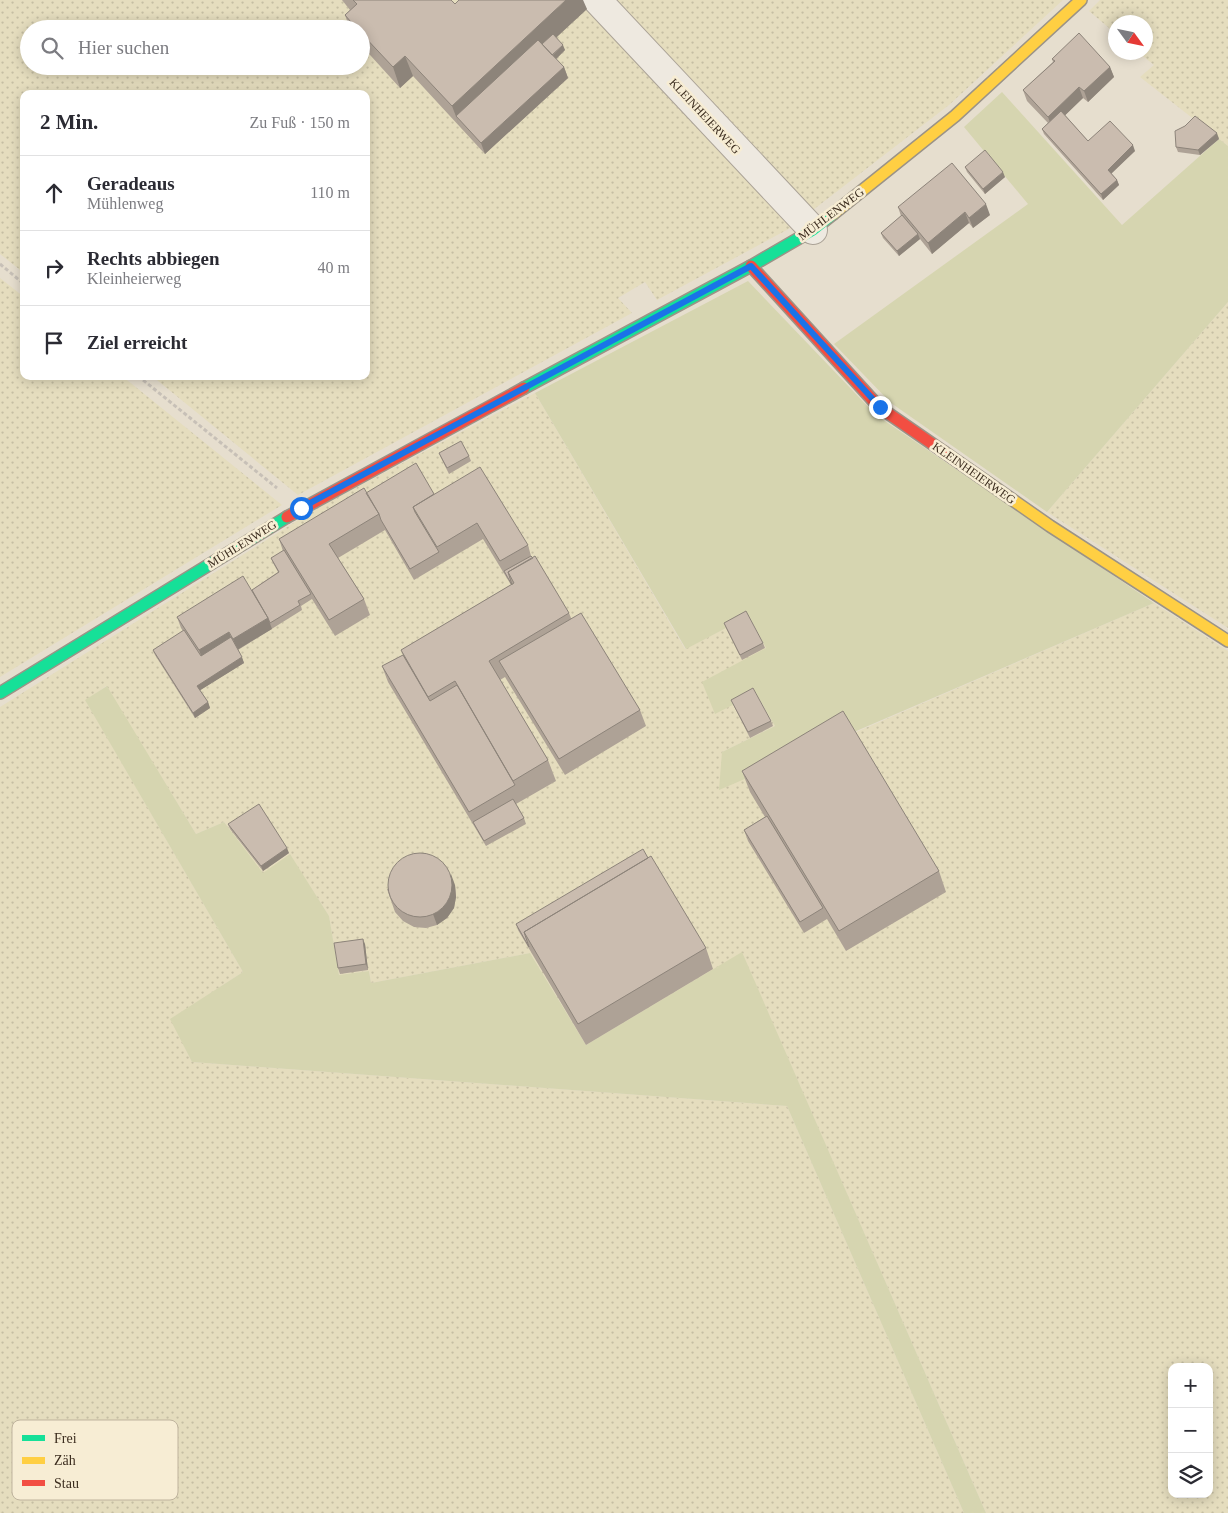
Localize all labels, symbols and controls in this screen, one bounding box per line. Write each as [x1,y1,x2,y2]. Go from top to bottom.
north arrow [1108,15,1153,60]
search box [20,20,370,75]
icon: search [38,34,66,62]
text: Hier suchen [78,37,169,58]
street label: KLEINHEIERWEG [666,75,744,157]
text: 2 Min. [40,110,98,134]
text: Zu Fuß · 150 m [250,114,350,131]
text: Geradeaus [87,173,175,194]
icon: ahead [40,179,68,207]
text: 110 m [310,184,350,201]
street label: MÜHLENWEG [795,185,867,243]
text: Mühlenweg [87,195,163,212]
text: Rechts abbiegen [87,248,219,269]
icon: right [40,254,68,282]
text: 40 m [318,259,350,276]
text: Kleinheierweg [87,270,181,287]
icon: arrive [40,329,68,357]
text: Ziel erreicht [87,332,187,353]
route end [869,396,892,419]
street label: KLEINHEIERWEG [930,439,1018,507]
route start [290,497,313,520]
street label: MÜHLENWEG [205,517,279,571]
map controls [1168,1363,1213,1498]
button: + [1168,1363,1213,1408]
button: − [1168,1408,1213,1453]
legend [12,1420,178,1500]
text: Frei [54,1431,77,1446]
text: Zäh [54,1453,76,1468]
button: layers [1168,1453,1213,1498]
text: Stau [54,1476,79,1491]

